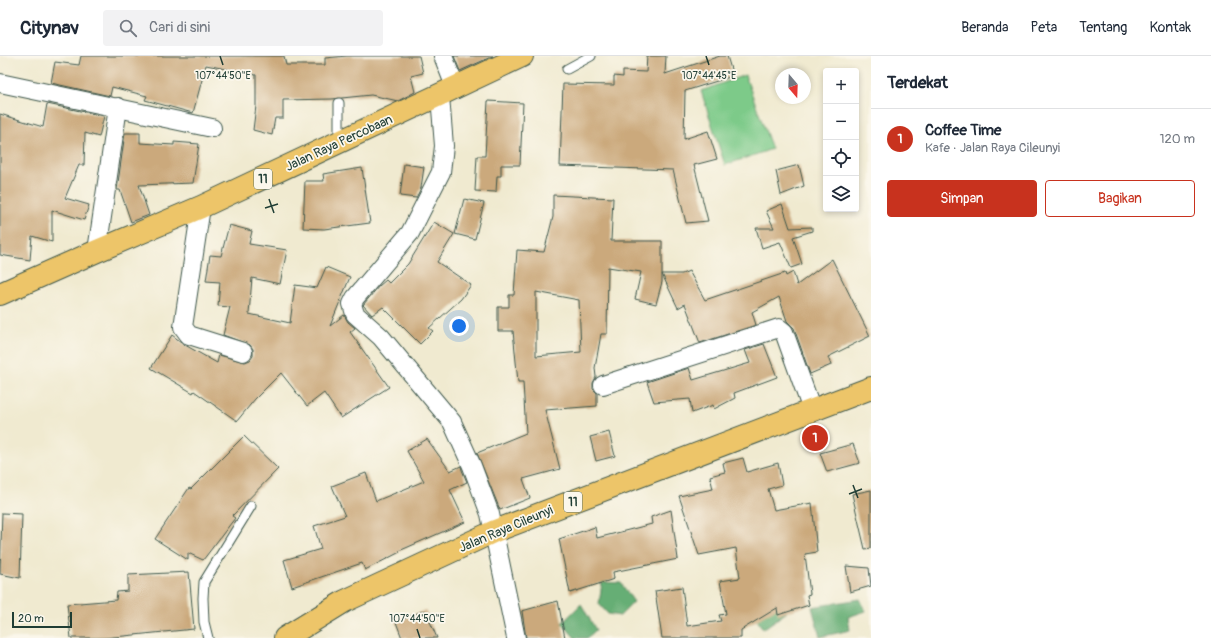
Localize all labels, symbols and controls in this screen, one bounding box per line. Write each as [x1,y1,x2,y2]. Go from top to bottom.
search box [103,10,383,46]
text: Citynav [20,16,79,40]
icon: search [117,17,139,39]
text: Cari di sini [149,18,210,37]
text: Beranda [961,19,1009,36]
text: Peta [1031,19,1057,36]
text: Tentang [1079,19,1127,36]
text: Kontak [1149,19,1191,36]
north arrow [775,68,811,104]
map controls [823,68,859,212]
button: + [823,68,859,104]
text: 107°44'50"E [195,70,251,82]
text: 107°44'45"E [682,70,736,82]
text: Terdekat [887,72,948,93]
button: − [823,104,859,140]
street label: Jalan Raya Percobaan [283,111,395,175]
text: Coffee Time [925,121,1002,140]
text: 1 [897,131,903,147]
text: 120 m [1159,131,1195,147]
button: locate [823,140,859,176]
text: Kafe · Jalan Raya Cileunyi [925,140,1060,156]
road number: 11 [254,169,272,189]
button: layers [823,176,859,212]
button: Simpan [887,180,1037,217]
button: Bagikan [1045,180,1195,217]
your location [449,316,469,336]
pin: 1 [802,423,828,453]
road number: 11 [564,492,582,512]
street label: Jalan Raya Cileunyi [457,502,555,556]
scale bar [12,610,72,629]
text: 20 m [18,612,44,625]
text: 107°44'50"E [389,613,445,625]

